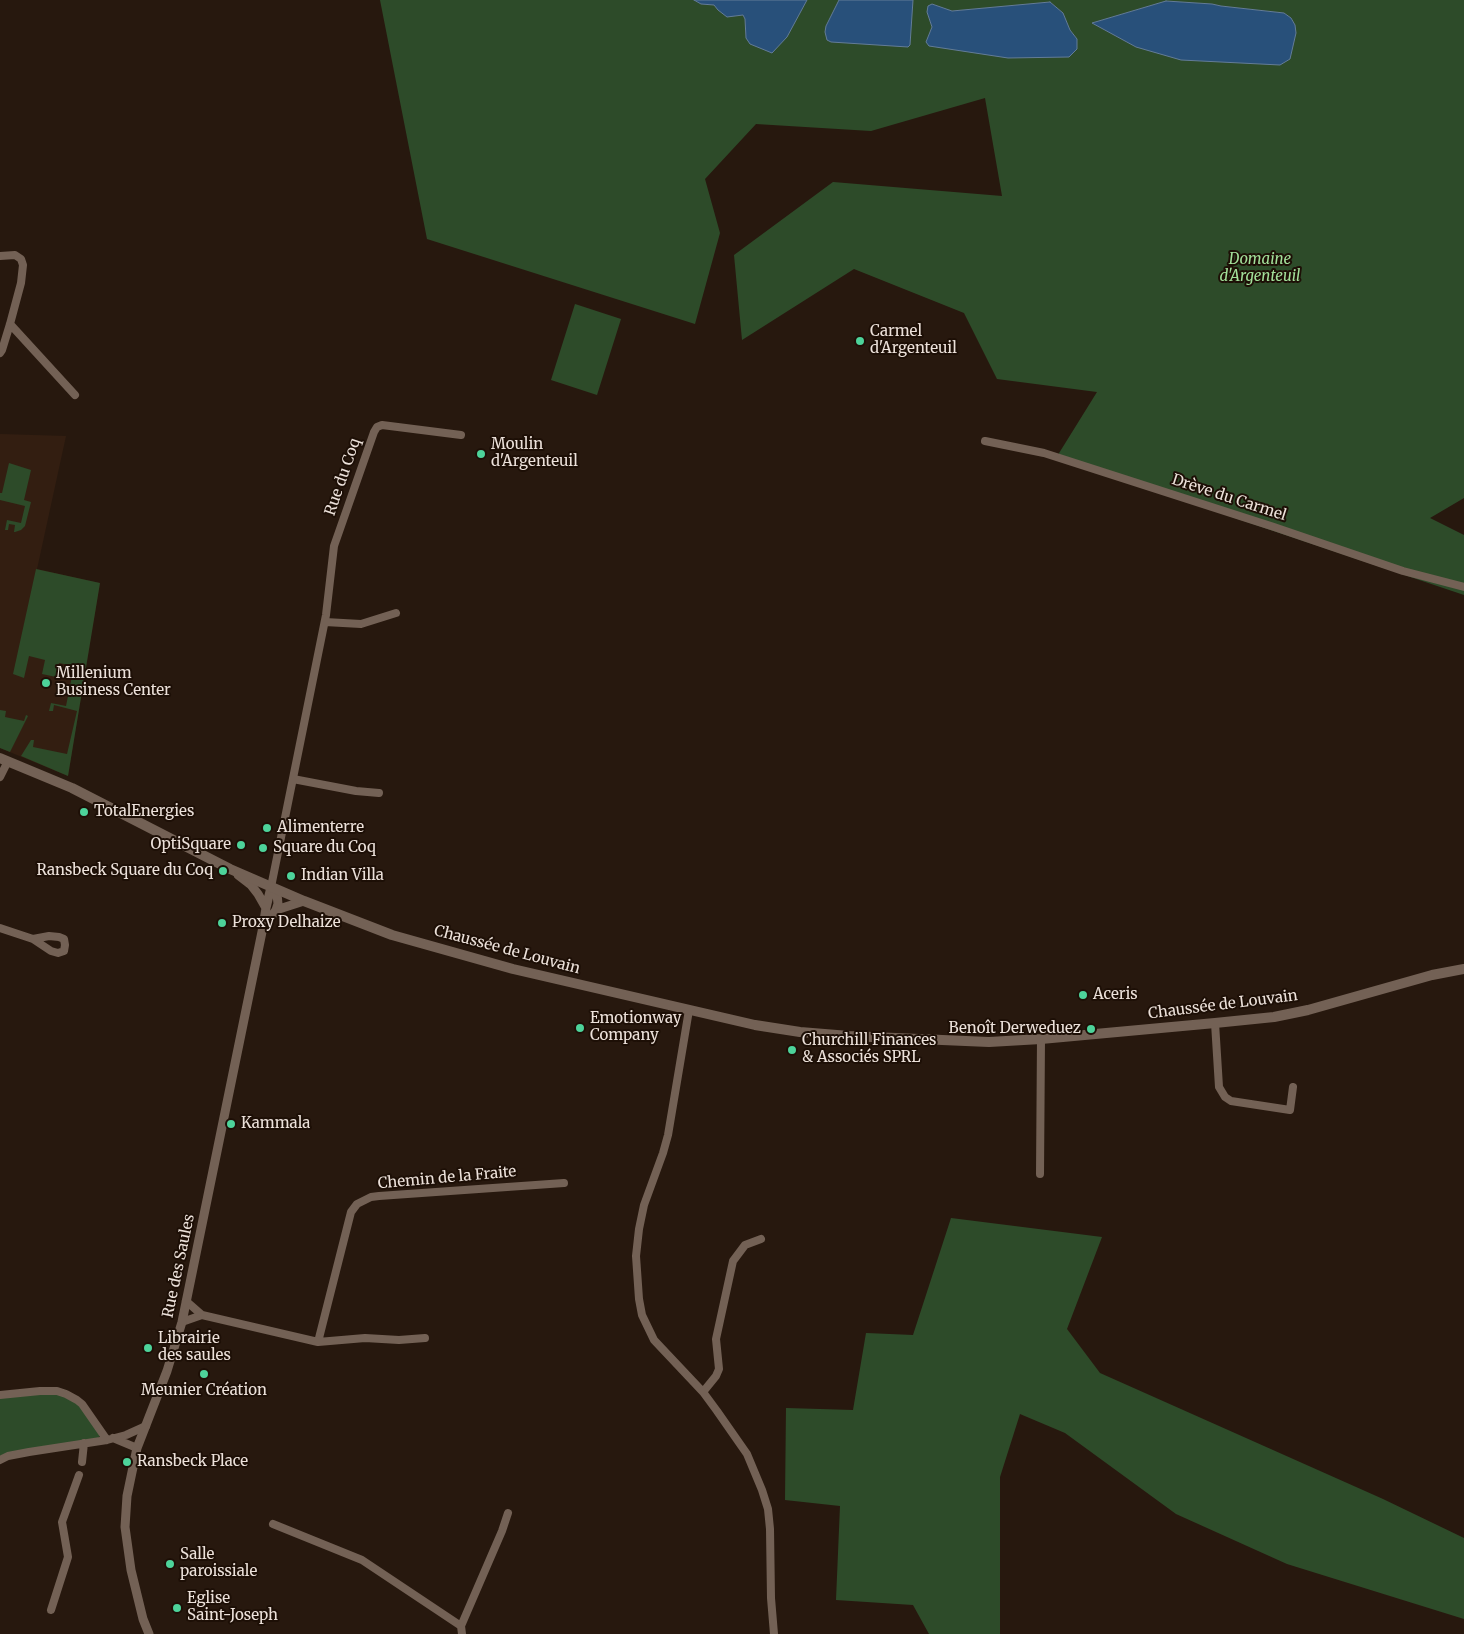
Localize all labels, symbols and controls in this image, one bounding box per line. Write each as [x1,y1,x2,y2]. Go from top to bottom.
park label: Domaine d'Argenteuil [1219,251,1301,286]
place label: Carmel d'Argenteuil [870,323,957,358]
marker: Carmel d'Argenteuil [854,335,866,347]
street label: Rue du Coq [321,436,365,518]
place label: Moulin d'Argenteuil [491,436,578,471]
marker: Moulin d'Argenteuil [475,448,487,460]
street label: Drève du Carmel [1169,471,1289,525]
place label: Millenium Business Center [56,665,171,700]
marker: Millenium Business Center [40,677,52,689]
place label: TotalEnergies [94,803,194,821]
marker: TotalEnergies [78,806,90,818]
place label: Alimenterre [277,819,364,837]
marker: Alimenterre [261,822,273,834]
place label: OptiSquare [150,836,231,854]
marker: OptiSquare [235,839,247,851]
place label: Square du Coq [273,839,376,857]
marker: Square du Coq [257,842,269,854]
place label: Ransbeck Square du Coq [37,862,213,880]
marker: Ransbeck Square du Coq [217,865,229,877]
place label: Indian Villa [301,867,384,885]
marker: Indian Villa [285,870,297,882]
place label: Proxy Delhaize [232,914,341,932]
marker: Proxy Delhaize [216,917,228,929]
street label: Chaussée de Louvain [432,922,582,978]
place label: Aceris [1093,986,1138,1004]
street label: Chaussée de Louvain [1147,987,1299,1023]
marker: Aceris [1077,989,1089,1001]
place label: Emotionway Company [590,1010,681,1045]
place label: Benoît Derweduez [949,1020,1081,1038]
marker: Emotionway Company [574,1022,586,1034]
marker: Benoît Derweduez [1085,1023,1097,1035]
place label: Churchill Finances & Associés SPRL [802,1032,936,1067]
marker: Churchill Finances & Associés SPRL [786,1044,798,1056]
place label: Kammala [241,1115,310,1133]
marker: Kammala [225,1118,237,1130]
street label: Chemin de la Fraite [377,1163,517,1193]
street label: Rue des Saules [159,1213,199,1319]
place label: Librairie des saules [158,1330,231,1365]
marker: Librairie des saules [142,1342,154,1354]
marker: Meunier Création [198,1368,210,1380]
place label: Meunier Création [141,1382,267,1400]
place label: Ransbeck Place [137,1453,248,1471]
marker: Ransbeck Place [121,1456,133,1468]
place label: Salle paroissiale [180,1546,257,1581]
marker: Salle paroissiale [164,1558,176,1570]
place label: Eglise Saint-Joseph [187,1590,278,1625]
marker: Eglise Saint-Joseph [171,1602,183,1614]

